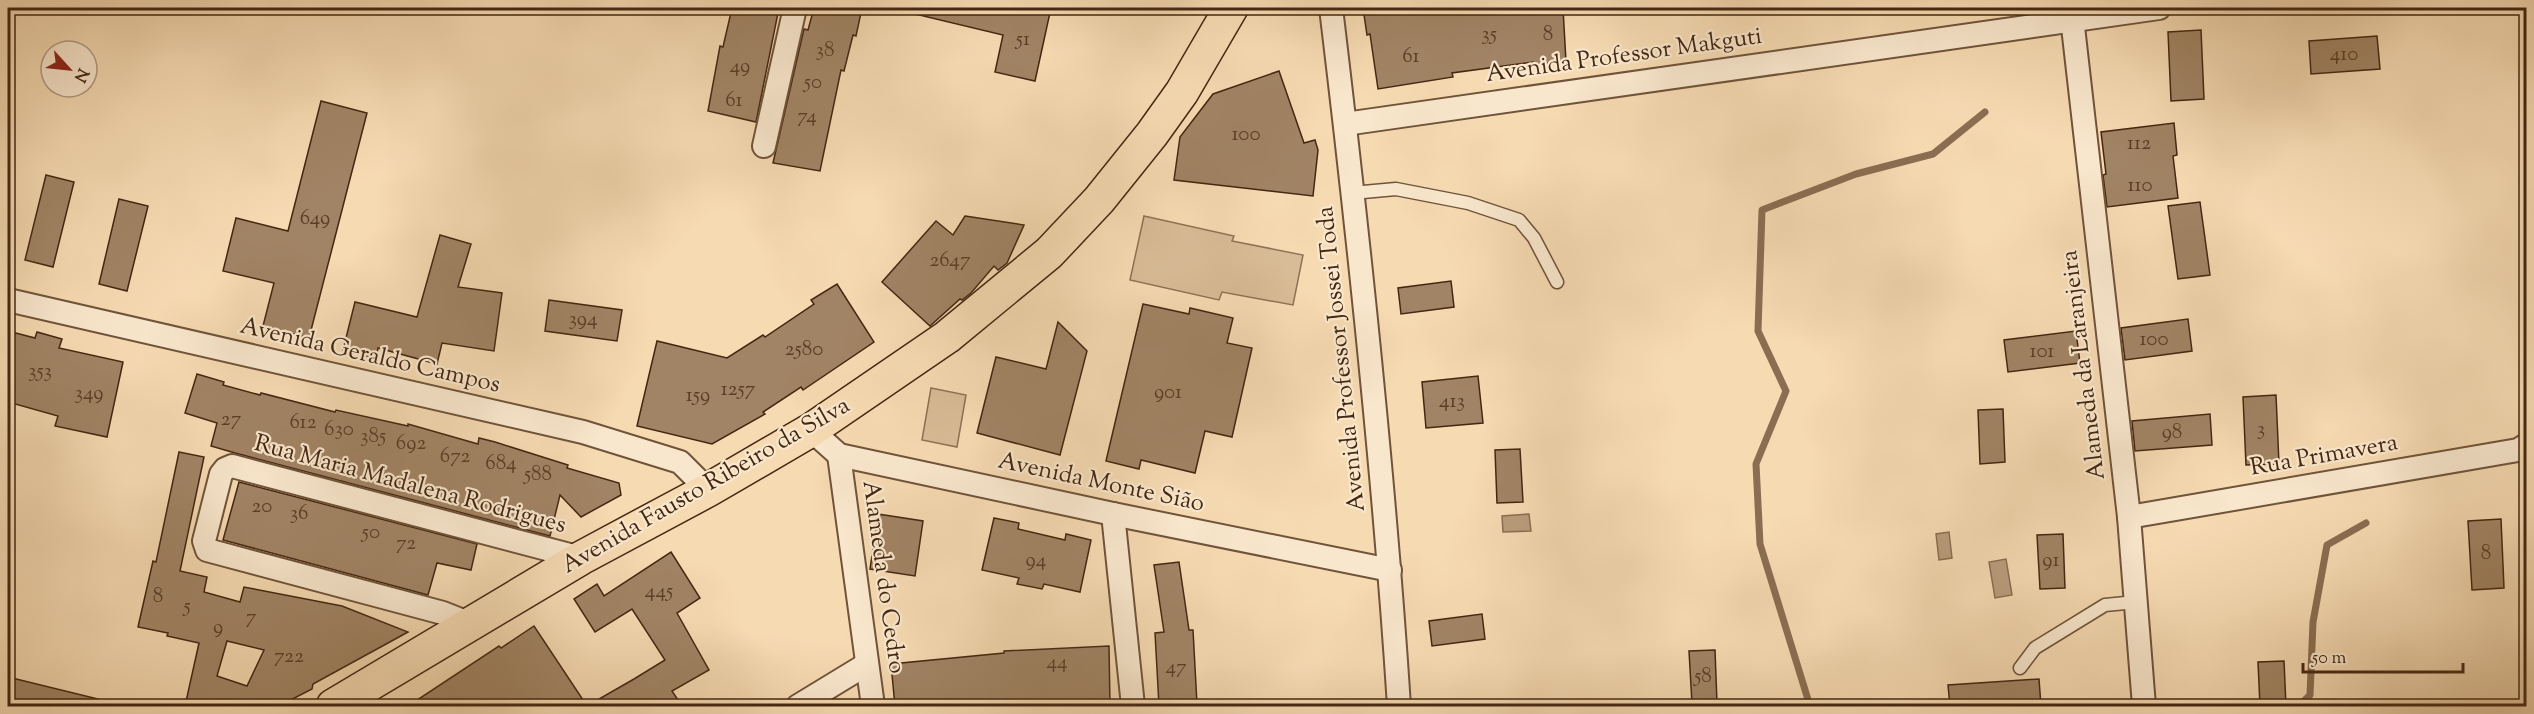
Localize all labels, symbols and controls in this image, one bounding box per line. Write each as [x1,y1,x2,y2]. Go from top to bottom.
house number: 35 [1481,20,1497,50]
street label: Avenida Professor Makguti [1484,20,1764,92]
house number: 8 [1543,20,1553,50]
house number: 51 [1015,25,1030,55]
house number: 38 [816,36,834,66]
north arrow [39,39,99,99]
house number: 410 [2330,40,2358,70]
house number: 61 [1402,42,1420,72]
house number: 49 [730,52,750,82]
text: N [67,64,93,86]
house number: 50 [803,68,822,98]
house number: 61 [725,86,743,116]
house number: 74 [797,102,817,132]
house number: 100 [1231,120,1261,150]
house number: 112 [2127,129,2151,159]
house number: 110 [2127,171,2153,201]
house number: 649 [300,204,330,234]
street label: Avenida Professor Jossei Toda [1309,205,1375,513]
house number: 2647 [930,246,971,276]
street label: Alameda da Laranjeira [2053,248,2115,482]
house number: 394 [568,305,598,335]
street label: Avenida Geraldo Campos [236,309,504,403]
house number: 100 [2139,325,2169,355]
house number: 2580 [785,335,823,365]
house number: 101 [2030,337,2054,367]
house number: 353 [28,357,52,387]
house number: 1257 [721,375,756,405]
house number: 901 [1154,378,1182,408]
house number: 349 [74,379,104,409]
house number: 159 [686,381,710,411]
house number: 413 [1439,387,1465,417]
street label: Avenida Fausto Ribeiro da Silva [555,389,857,583]
house number: 27 [221,405,242,435]
house number: 612 [289,408,317,438]
house number: 630 [324,415,354,445]
house number: 3 [2257,415,2265,445]
house number: 98 [2162,418,2182,448]
house number: 385 [360,422,386,452]
street label: Rua Primavera [2248,426,2400,486]
street label: Rua Maria Madalena Rodrigues [250,427,570,543]
house number: 692 [396,429,426,459]
house number: 672 [440,442,470,472]
street label: Avenida Monte Sião [995,445,1207,521]
house number: 684 [485,449,517,479]
house number: 588 [523,460,552,490]
street label: Alameda do Cedro [853,478,913,676]
house number: 20 [252,492,272,522]
house number: 36 [290,499,308,529]
house number: 50 [361,518,380,548]
house number: 72 [396,529,416,559]
house number: 8 [2481,539,2491,569]
house number: 94 [1026,546,1046,576]
house number: 91 [2042,546,2060,576]
house number: 445 [645,577,673,607]
house number: 8 [153,582,163,612]
house number: 5 [182,592,191,622]
house number: 7 [246,603,257,633]
house number: 9 [213,613,223,643]
scale bar [2303,636,2464,674]
house number: 722 [274,642,304,672]
text: 50 m [2311,646,2347,672]
house number: 44 [1046,648,1068,678]
house number: 47 [1165,653,1187,683]
house number: 58 [1693,662,1712,692]

